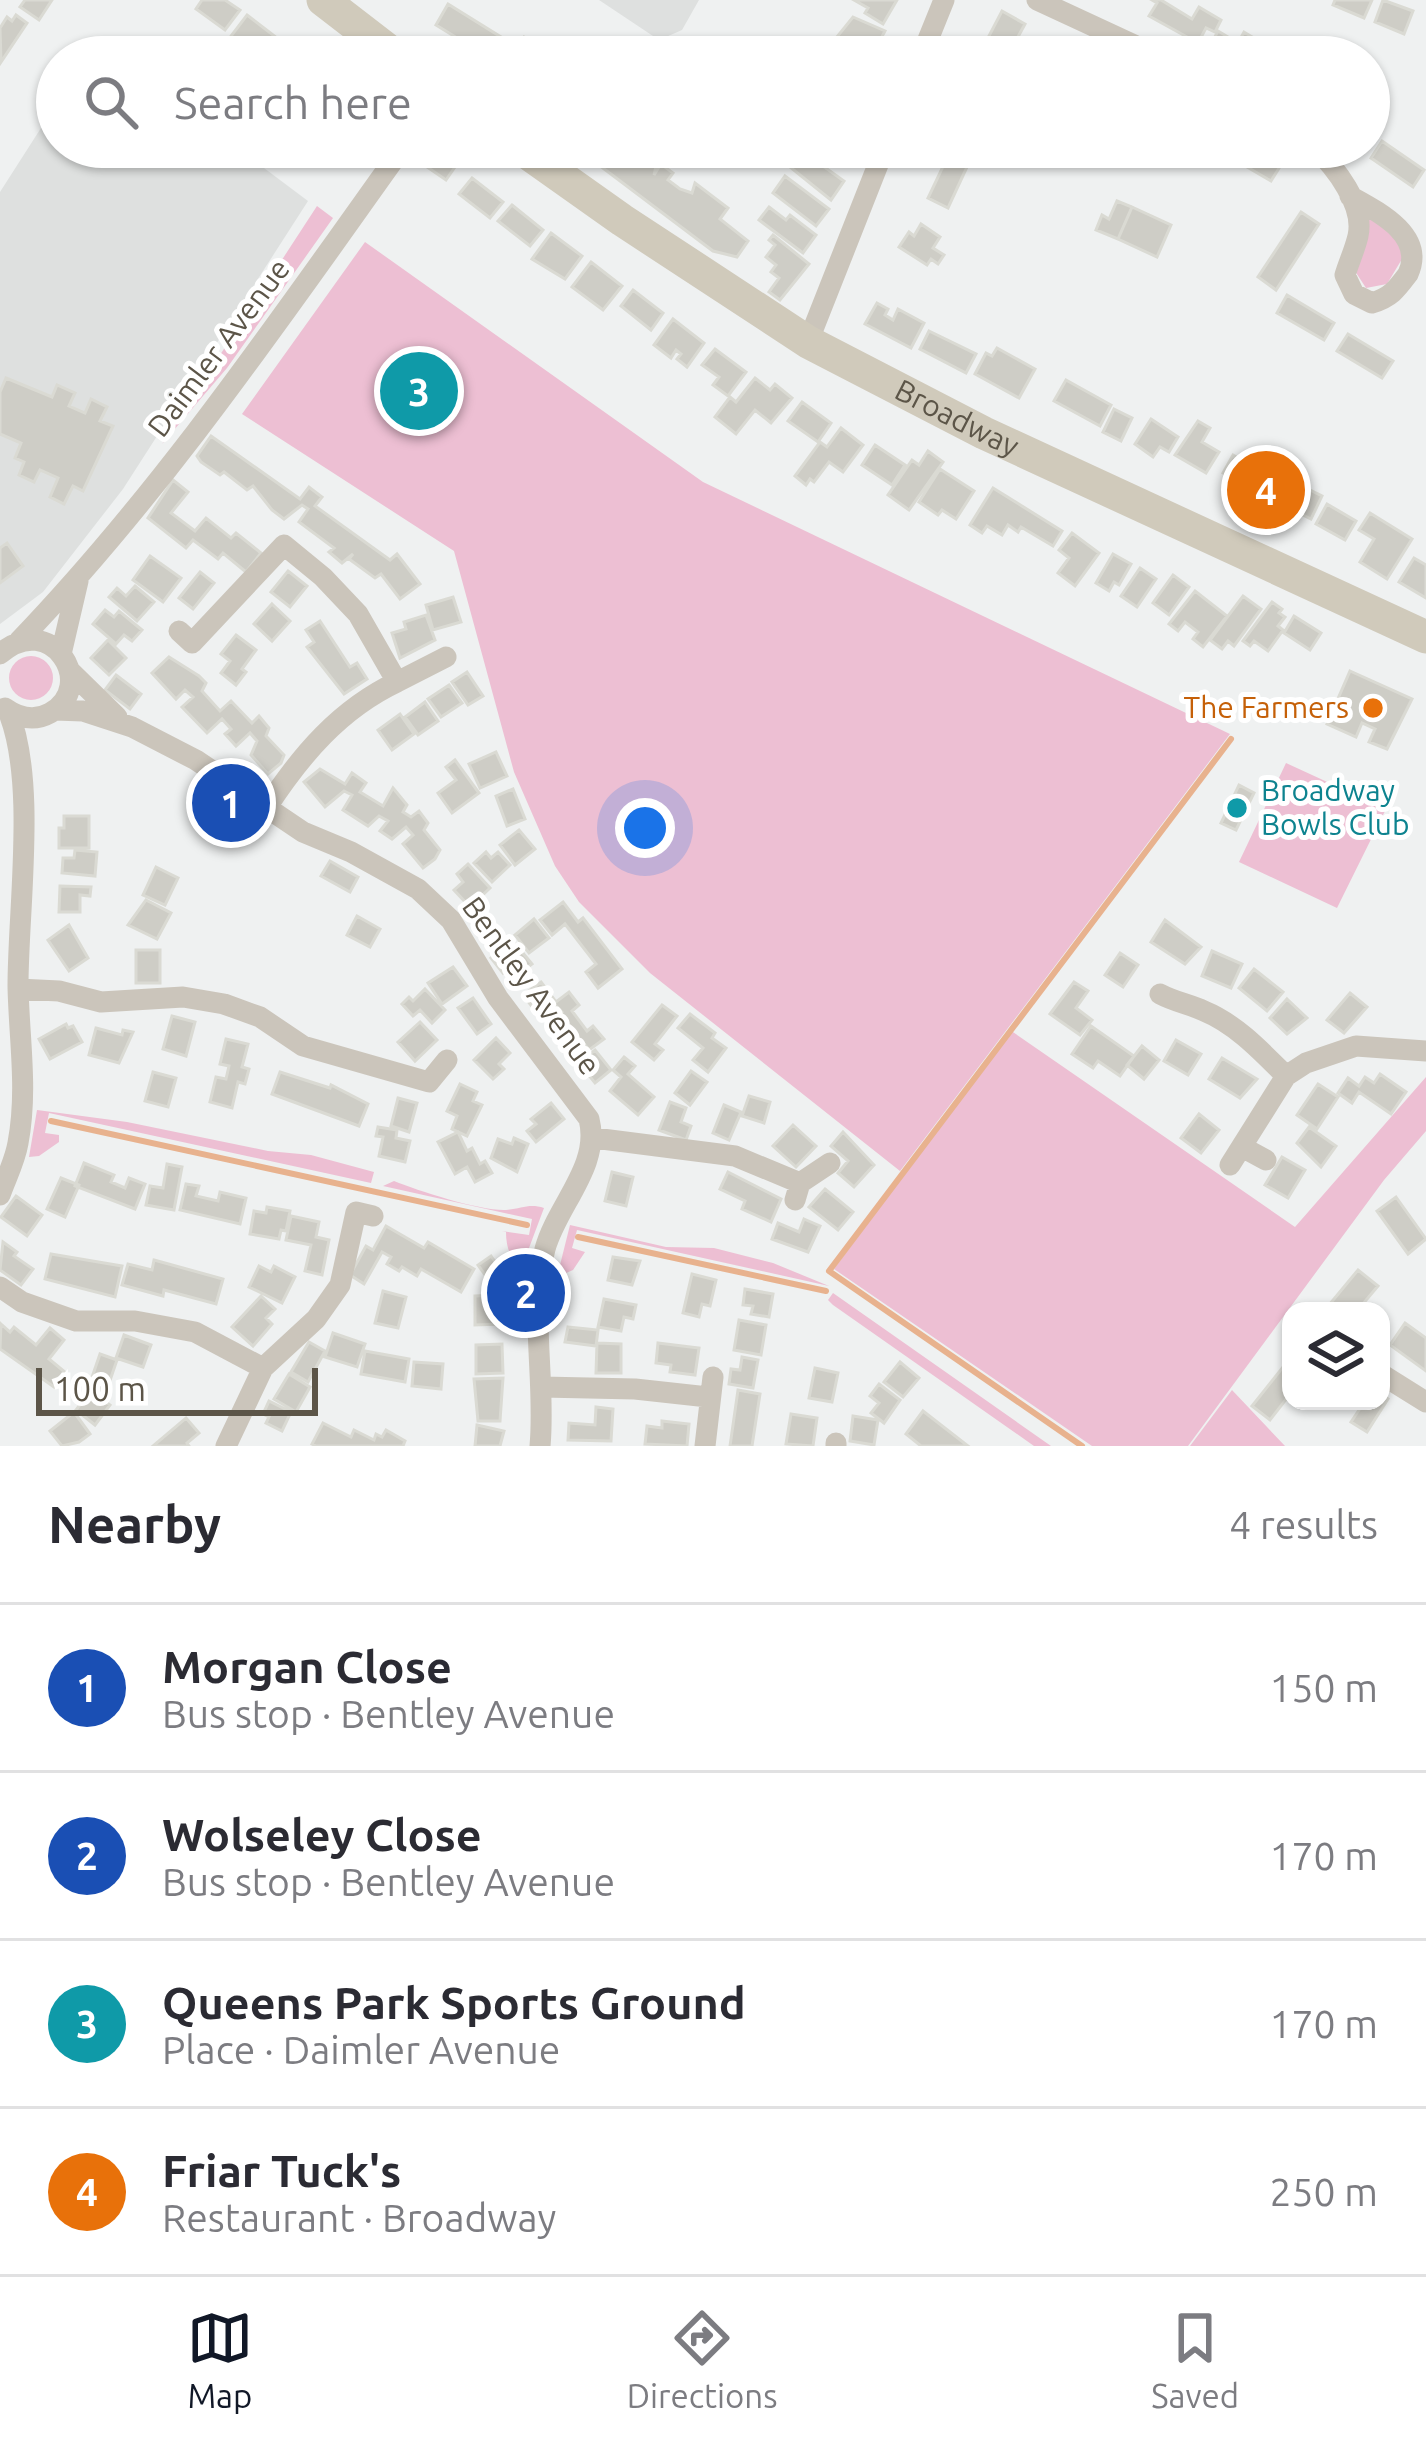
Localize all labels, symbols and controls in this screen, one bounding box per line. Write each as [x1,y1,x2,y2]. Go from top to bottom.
search box [36,36,1390,168]
icon: search [78,69,144,135]
text: Search here [174,77,412,128]
street label: Daimler Avenue [140,252,296,443]
pin: 3 [380,346,458,436]
street label: Broadway [890,372,1024,463]
pin: 4 [1227,445,1305,535]
place label: The Farmers [1183,690,1349,724]
marker: The Farmers [1360,695,1386,721]
pin: 1 [192,758,270,848]
place label: Broadway Bowls Club [1261,773,1410,841]
marker: Broadway Bowls Club [1224,795,1250,821]
your location [615,798,675,858]
street label: Bentley Avenue [456,890,608,1081]
pin: 2 [487,1248,565,1338]
map controls [1282,1302,1390,1410]
button: layers [1282,1302,1390,1410]
scale bar [36,1362,318,1415]
text: 100 m [54,1370,146,1407]
text: Nearby [48,1495,221,1553]
text: 4 results [1229,1503,1378,1546]
text: Morgan Close [162,1641,452,1692]
text: 1 [76,1666,98,1709]
text: 150 m [1269,1666,1378,1709]
text: Bus stop · Bentley Avenue [162,1692,615,1735]
text: Wolseley Close [162,1809,482,1860]
text: 2 [76,1834,98,1877]
text: 170 m [1269,1834,1378,1877]
text: Bus stop · Bentley Avenue [162,1860,615,1903]
text: Queens Park Sports Ground [162,1977,746,2028]
text: 3 [76,2002,98,2045]
text: 170 m [1269,2002,1378,2045]
text: Place · Daimler Avenue [162,2028,560,2071]
text: Friar Tuck's [162,2145,401,2196]
text: 4 [76,2170,98,2213]
text: 250 m [1269,2170,1378,2213]
text: Restaurant · Broadway [162,2196,556,2239]
tab: Map [187,2305,253,2414]
tab: Directions [627,2305,777,2414]
tab: Saved [1151,2305,1239,2414]

